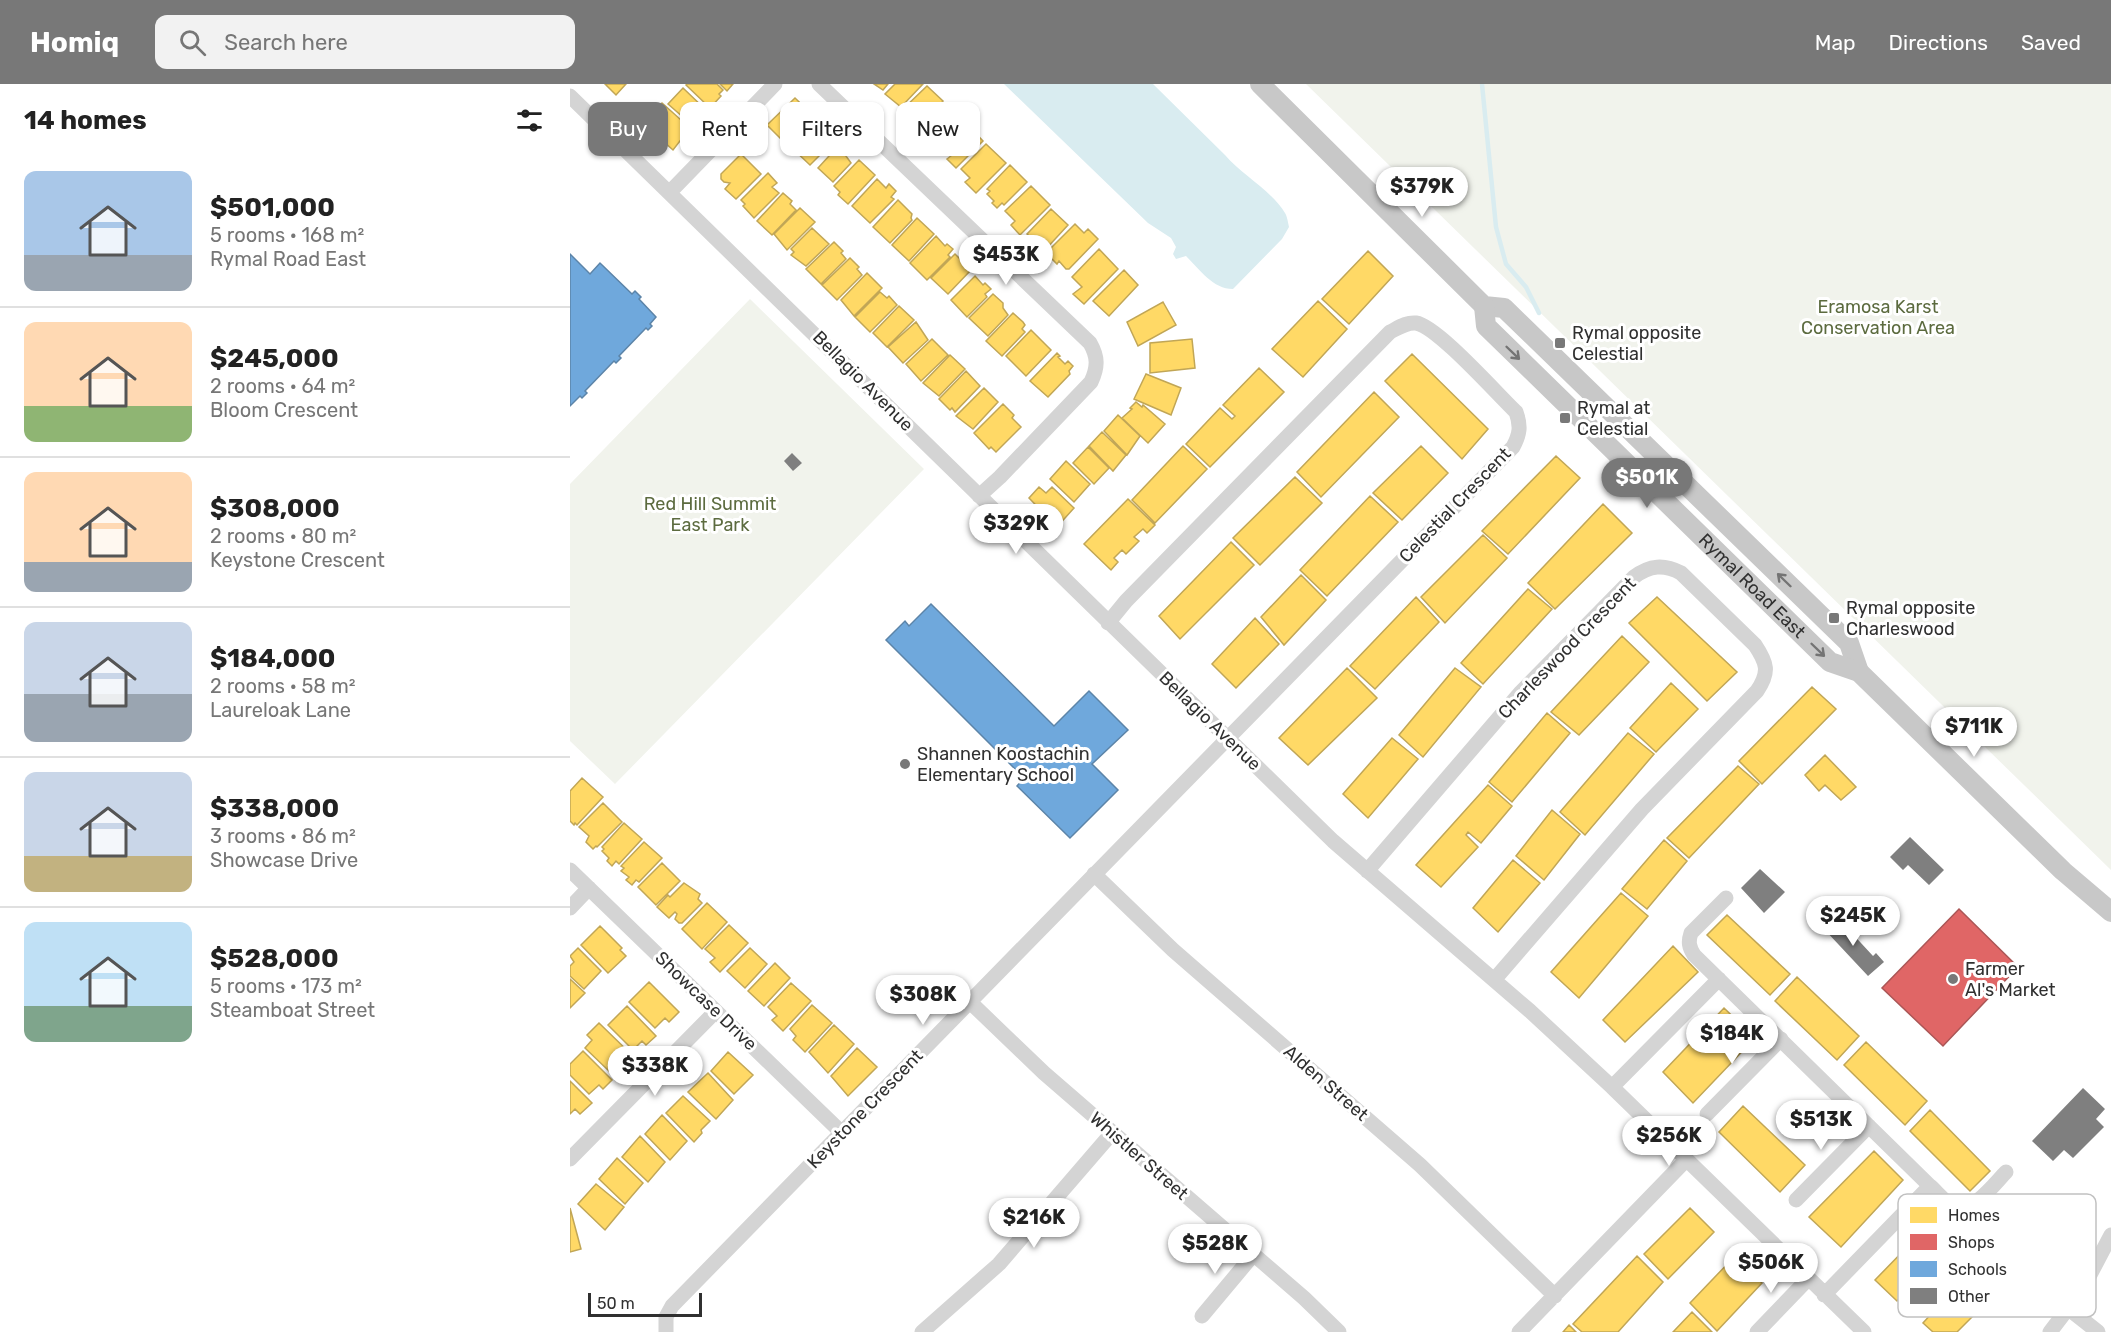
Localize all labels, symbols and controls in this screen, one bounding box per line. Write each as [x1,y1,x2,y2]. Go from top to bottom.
search box [155,15,575,69]
text: Homiq [30,26,119,59]
icon: search [176,26,209,59]
text: Search here [224,29,348,56]
text: Map [1815,30,1856,55]
text: Directions [1889,30,1988,55]
text: Saved [2021,30,2081,55]
chip: Buy [588,102,668,156]
chip: Rent [680,102,768,156]
chip: Filters [780,102,884,156]
chip: New [896,102,980,156]
icon: filters [513,104,546,137]
text: 14 homes [24,105,147,136]
pin: $379K [1380,167,1464,218]
text: $379K [1390,174,1454,198]
text: $501,000 [210,192,335,223]
icon: home [72,195,144,267]
text: 5 rooms · 168 m² [210,223,364,247]
pin: $453K [964,235,1048,286]
text: $453K [973,242,1039,266]
text: Rymal Road East [210,247,366,271]
park label: Eramosa Karst Conservation Area [1801,296,1955,339]
place label: Rymal opposite Celestial [1572,322,1701,365]
street label: Bellagio Avenue [808,326,918,436]
marker: Rymal opposite Celestial [1553,336,1567,350]
text: $245,000 [210,343,339,374]
one-way arrow [1506,345,1521,360]
icon: home [72,346,144,418]
text: 2 rooms · 64 m² [210,374,355,398]
place label: Rymal at Celestial [1577,397,1650,440]
text: Bloom Crescent [210,398,358,422]
marker: Rymal at Celestial [1558,411,1572,425]
street label: Celestial Crescent [1394,443,1516,567]
pin: $501K [1605,458,1689,509]
text: $501K [1615,465,1679,489]
text: $308,000 [210,493,340,524]
park label: Red Hill Summit East Park [644,493,776,536]
icon: home [72,496,144,568]
pin: $329K [974,504,1058,555]
text: $329K [983,511,1049,535]
text: 2 rooms · 80 m² [210,524,356,548]
street label: Rymal Road East [1694,529,1810,643]
text: Keystone Crescent [210,548,385,572]
street label: Charleswood Crescent [1494,572,1640,724]
one-way arrow [1776,572,1791,587]
place label: Rymal opposite Charleswood [1846,597,1975,640]
marker: Rymal opposite Charleswood [1827,611,1841,625]
text: $184,000 [210,643,336,674]
one-way arrow [1810,643,1825,658]
icon: home [72,646,144,718]
street label: Bellagio Avenue [1154,667,1266,775]
text: 2 rooms · 58 m² [210,674,356,698]
text: Laureloak Lane [210,698,351,722]
pin: $711K [1932,707,2016,758]
text: $711K [1945,714,2003,738]
place label: Shannen Koostachin Elementary School [917,743,1090,786]
marker: Shannen Koostachin Elementary School [898,757,912,771]
text: $338,000 [210,793,339,824]
icon: home [72,796,144,868]
text: 3 rooms · 86 m² [210,824,356,848]
text: Showcase Drive [210,848,358,872]
pin: $245K [1811,896,1895,947]
text: $245K [1820,903,1886,927]
text: $528,000 [210,943,339,974]
icon: home [72,946,144,1018]
street label: Showcase Drive [650,947,762,1055]
place label: Farmer Al's Market [1965,958,2056,1001]
marker: Farmer Al's Market [1946,972,1960,986]
text: 5 rooms · 173 m² [210,974,362,998]
pin: $308K [881,975,965,1026]
text: $308K [890,982,956,1006]
text: Steamboat Street [210,998,375,1022]
pin: $184K [1690,1014,1774,1065]
text: $184K [1700,1021,1764,1045]
street label: Alden Street [1279,1040,1373,1126]
street label: Keystone Crescent [802,1045,928,1173]
pin: $338K [613,1046,697,1097]
text: $338K [622,1053,688,1077]
pin: $513K [1779,1100,1863,1151]
street label: Whistler Street [1085,1107,1193,1205]
text: $513K [1790,1107,1852,1131]
pin: $256K [1627,1116,1711,1167]
text: $256K [1636,1123,1702,1147]
legend [1898,1194,2096,1317]
pin: $216K [992,1198,1076,1249]
text: $216K [1003,1205,1065,1229]
text: Homes [1948,1206,2000,1225]
pin: $528K [1173,1224,1257,1275]
text: $528K [1182,1231,1248,1255]
text: Shops [1948,1233,1995,1252]
pin: $506K [1729,1243,1813,1294]
text: $506K [1738,1250,1804,1274]
text: Schools [1948,1260,2007,1279]
text: Other [1948,1287,1990,1306]
scale bar [588,1290,702,1318]
text: 50 m [597,1294,635,1313]

